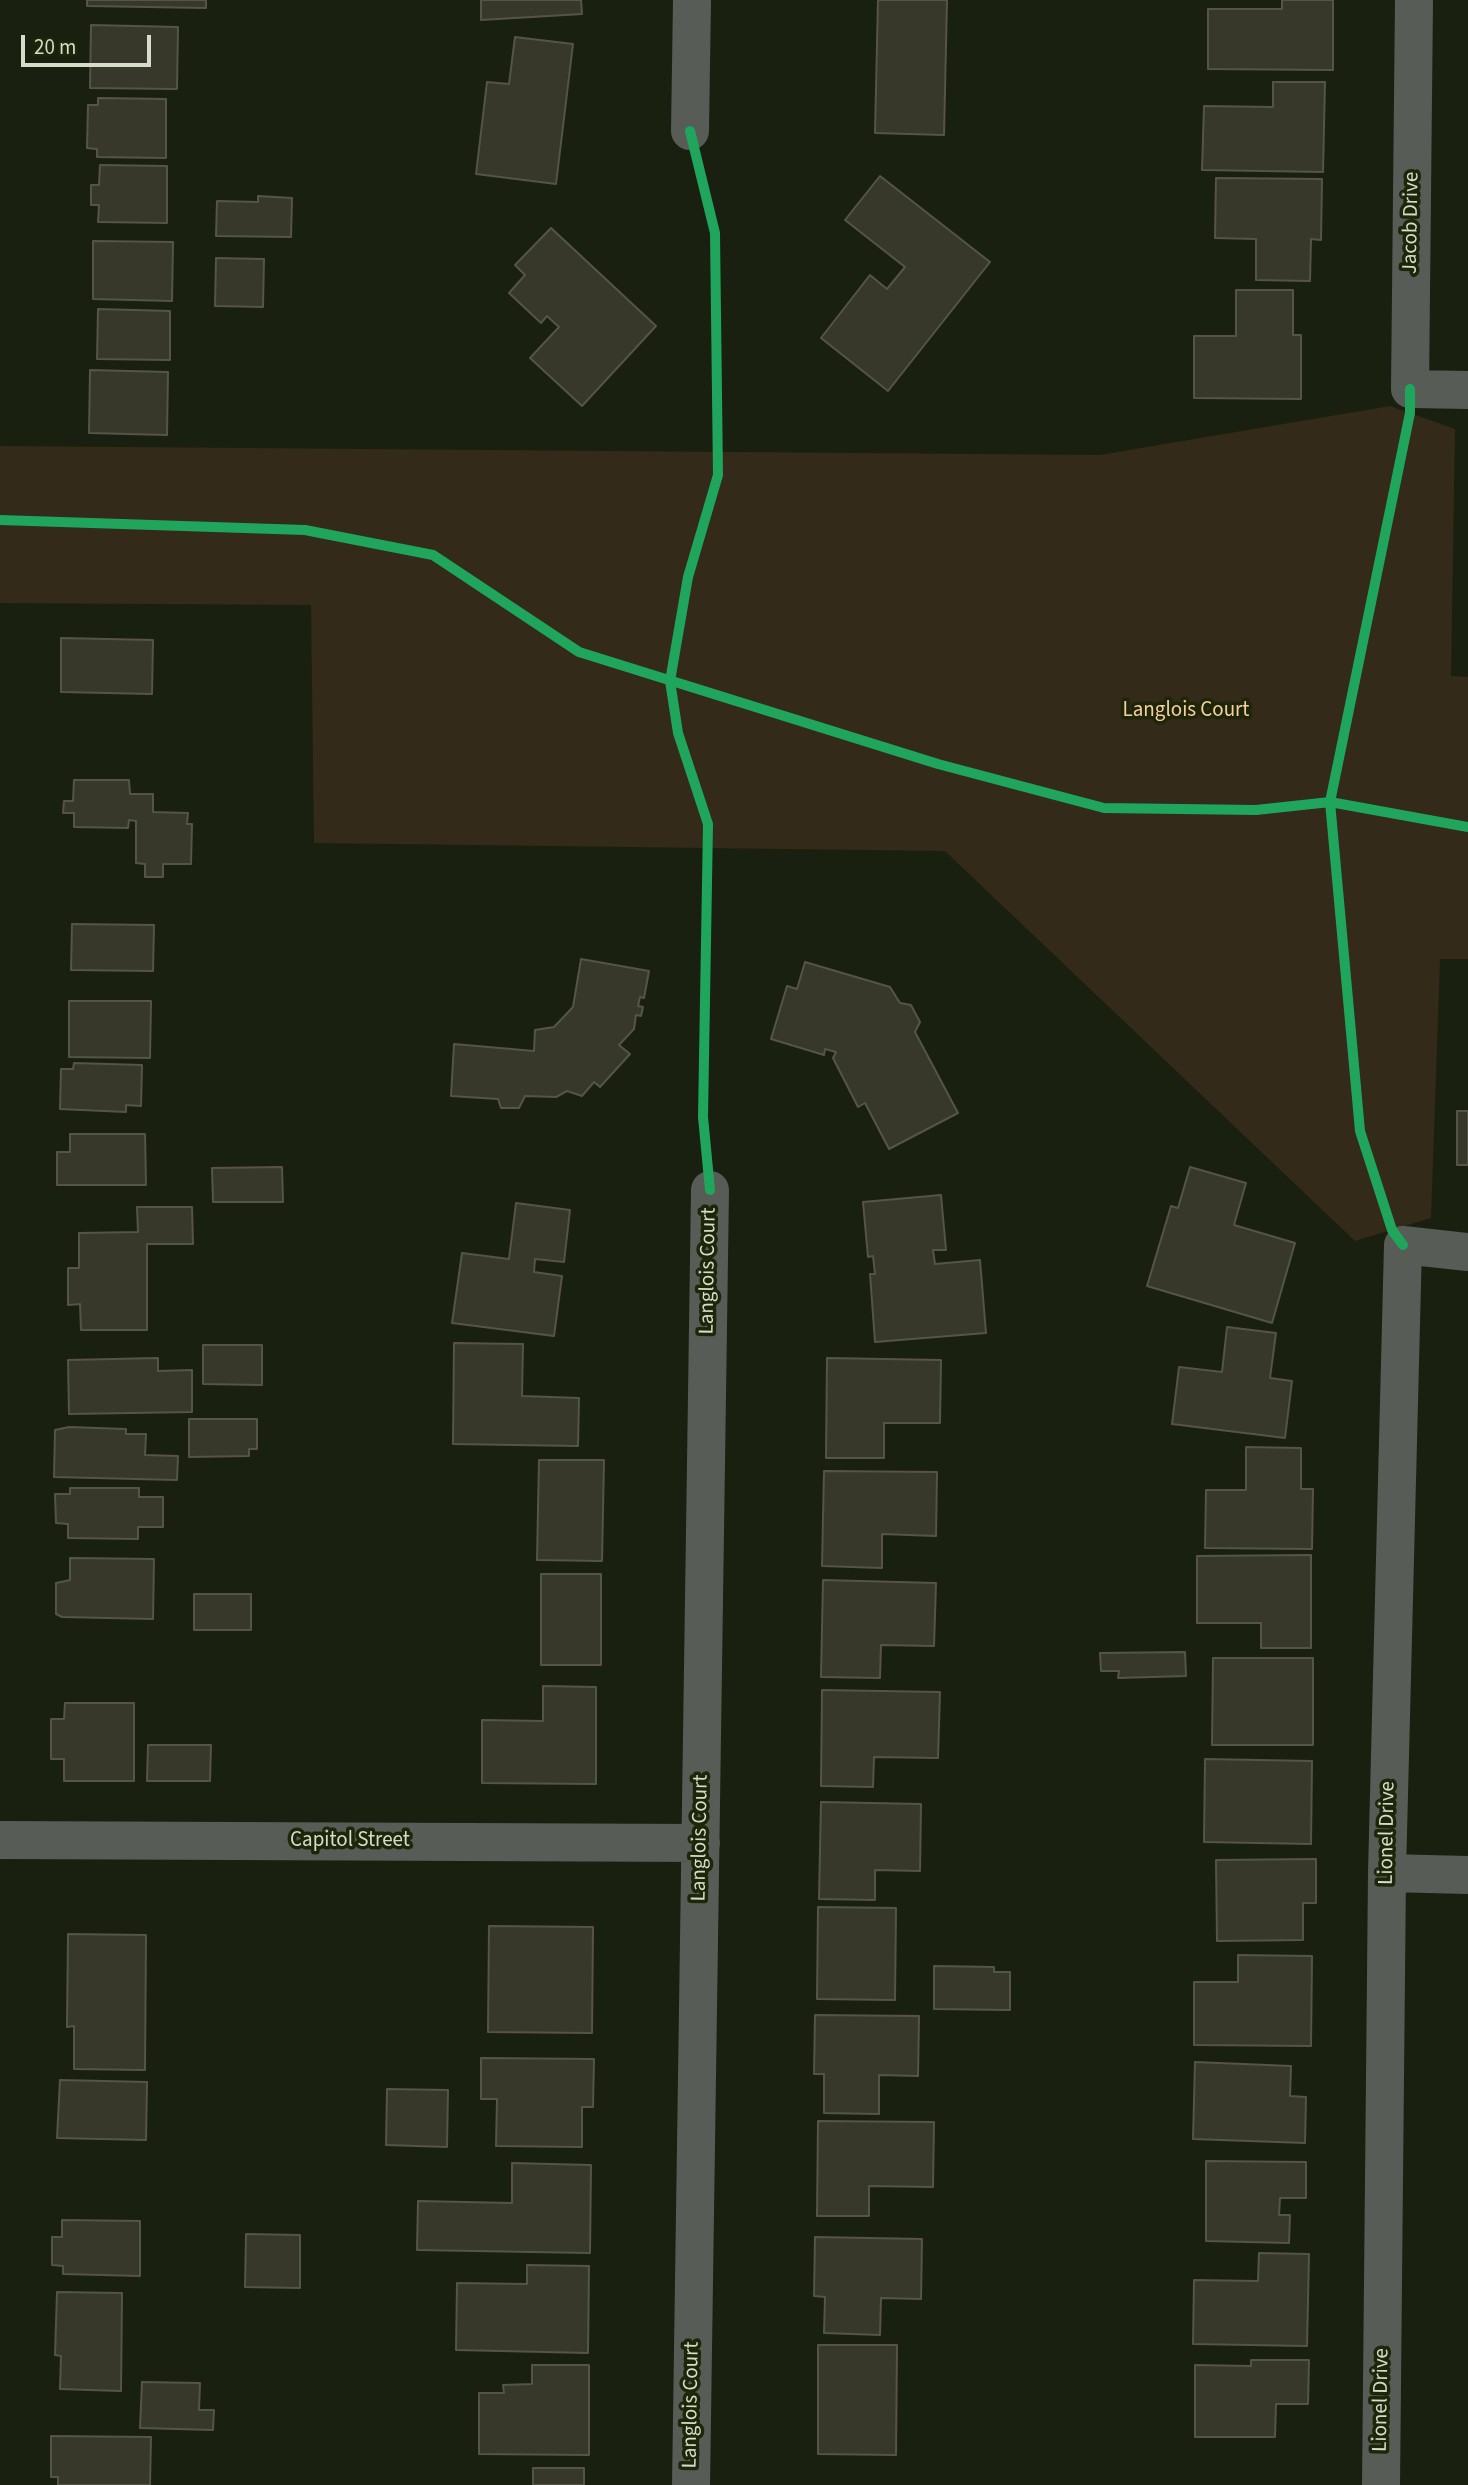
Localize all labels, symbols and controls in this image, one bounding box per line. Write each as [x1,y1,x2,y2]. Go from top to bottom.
scale bar [24,21,154,65]
text: 20 m [34,32,76,62]
street label: Jacob Drive [1399,172,1425,274]
park label: Langlois Court [1123,698,1249,724]
street label: Langlois Court [695,1207,723,1335]
street label: Langlois Court [687,1774,715,1902]
street label: Lionel Drive [1374,1781,1402,1885]
street label: Capitol Street [290,1828,410,1854]
street label: Langlois Court [678,2341,706,2469]
street label: Lionel Drive [1368,2348,1396,2452]

